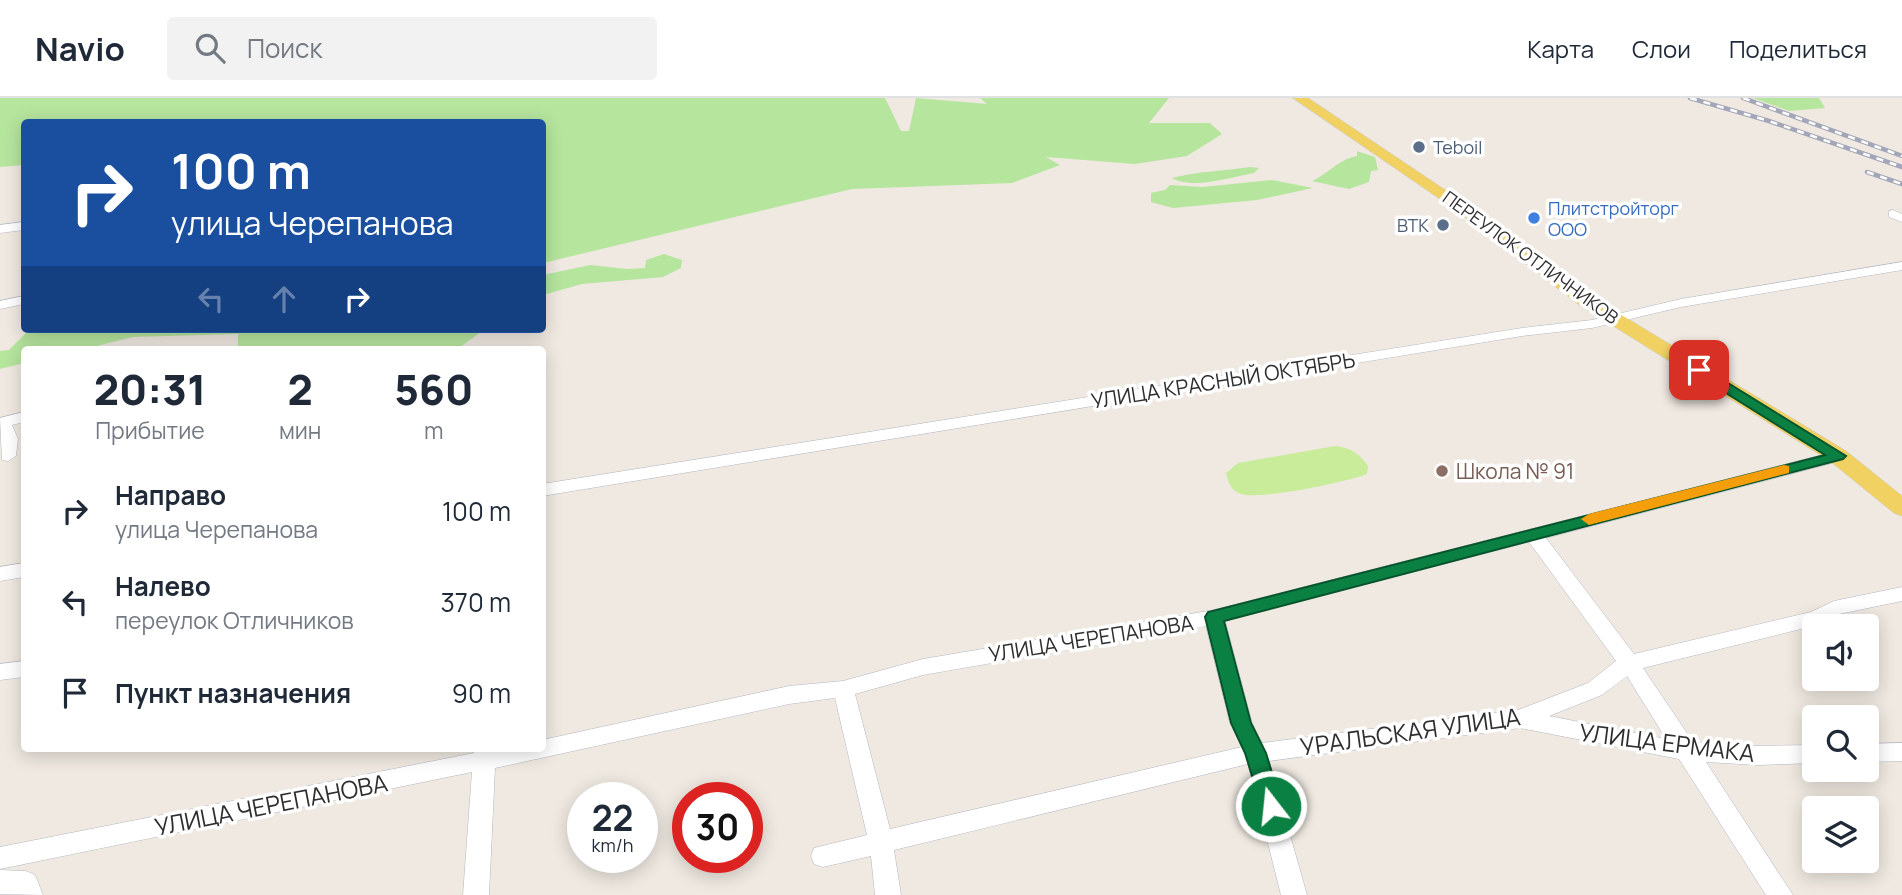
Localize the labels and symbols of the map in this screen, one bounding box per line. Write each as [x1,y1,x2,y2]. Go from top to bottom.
place label: Teboil [1433,135,1483,159]
marker: Teboil [1411,139,1427,155]
street label: ПЕРЕУЛОК ОТЛИЧНИКОВ [1438,185,1624,329]
place label: Плитстройторг ООО [1548,196,1679,241]
marker: Плитстройторг ООО [1526,210,1542,226]
place label: ВТК [1397,213,1429,237]
marker: ВТК [1435,217,1451,233]
pin [1669,340,1729,400]
street label: УЛИЦА КРАСНЫЙ ОКТЯБРЬ [1089,345,1357,415]
place label: Школа № 91 [1456,457,1574,485]
marker: Школа № 91 [1434,463,1450,479]
street label: УЛИЦА ЧЕРЕПАНОВА [987,608,1195,668]
street label: УРАЛЬСКАЯ УЛИЦА [1298,699,1522,763]
street label: УЛИЦА ЕРМАКА [1577,715,1757,769]
street label: УЛИЦА ЧЕРЕПАНОВА [152,765,390,843]
position arrow [1234,769,1308,843]
speed limit sign: 30 [672,782,763,873]

